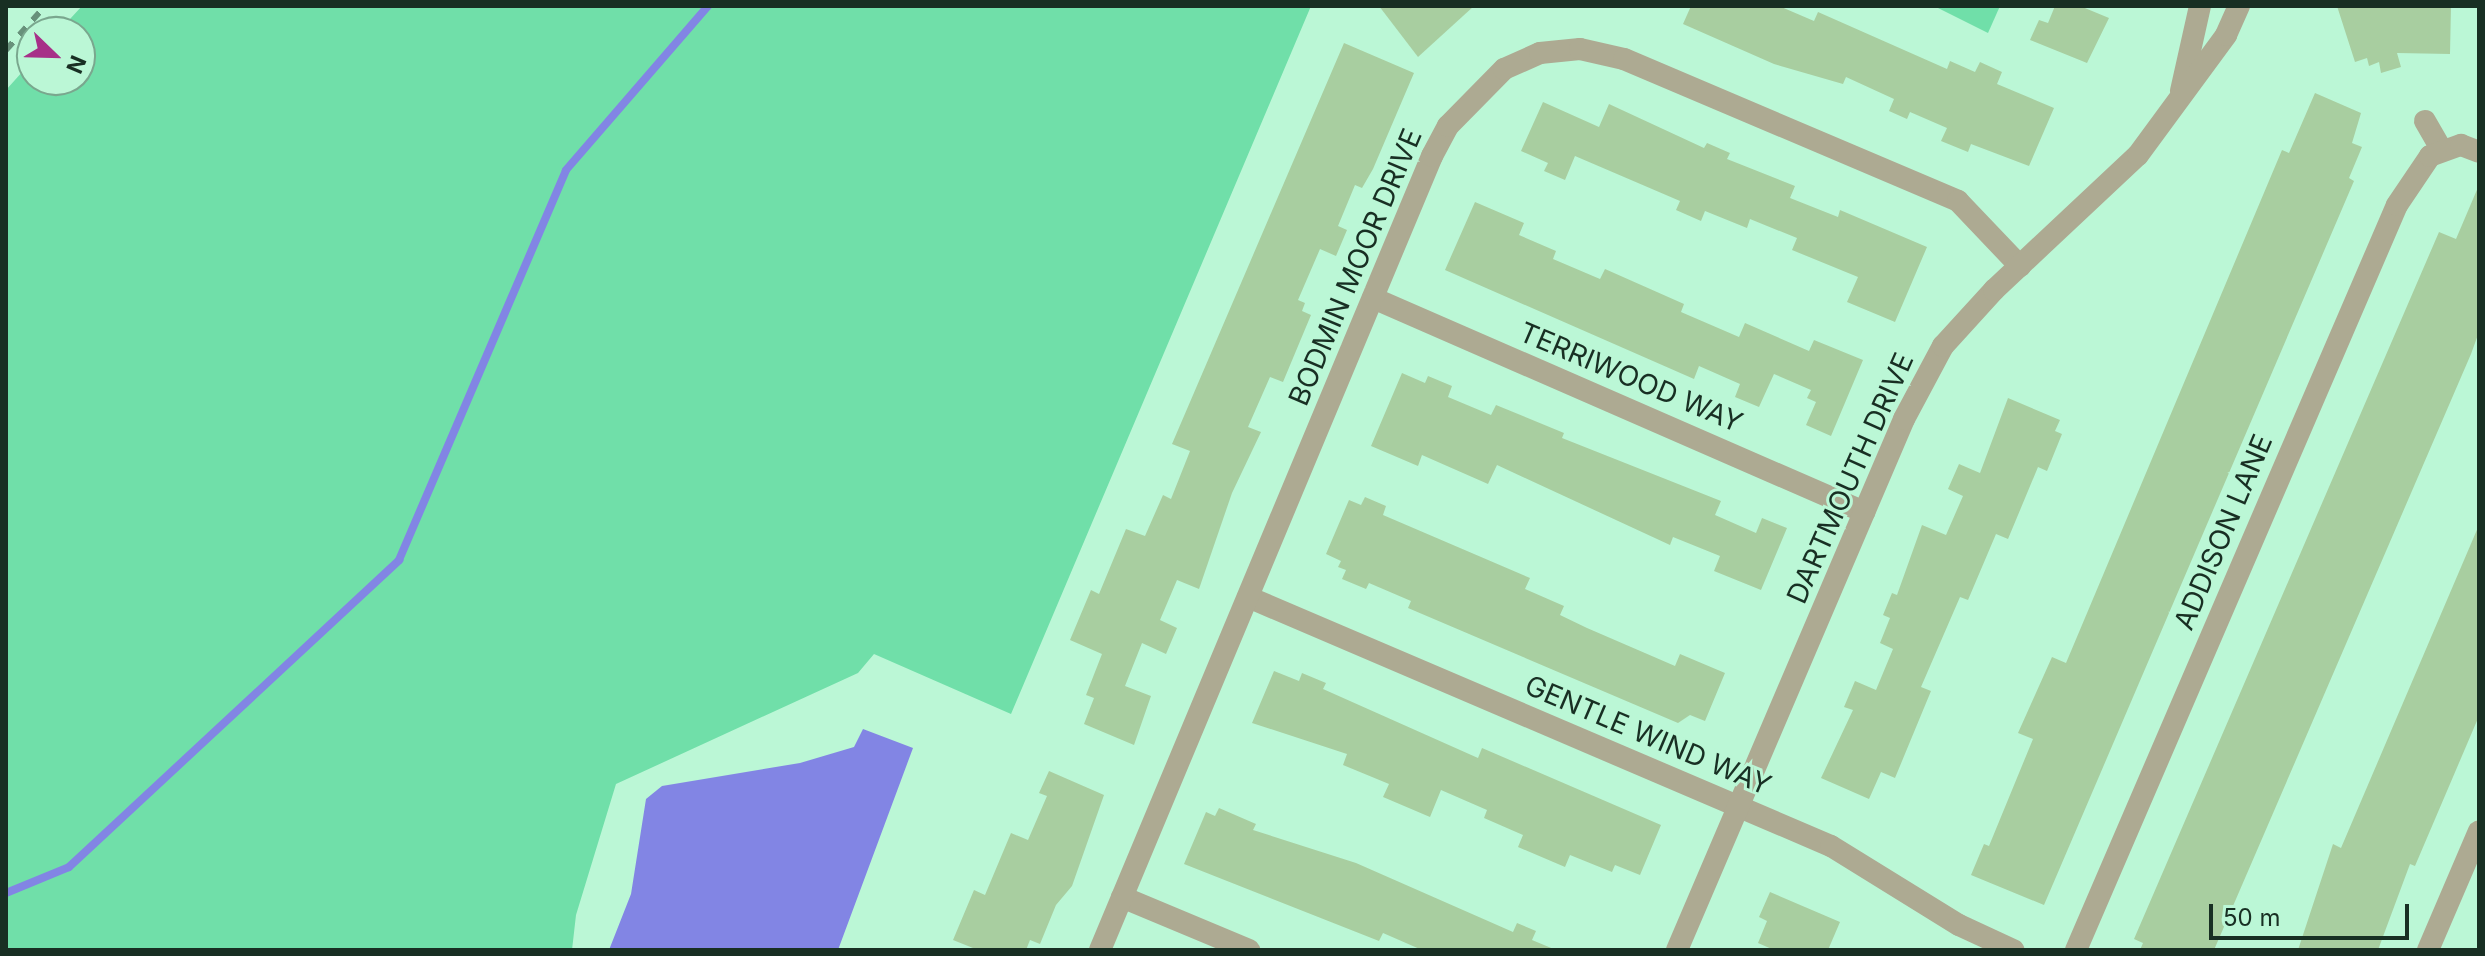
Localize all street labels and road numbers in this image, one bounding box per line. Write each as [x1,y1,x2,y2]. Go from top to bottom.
street label: BODMIN MOOR DRIVE [1281,123,1429,411]
street label: TERRIWOOD WAY [1514,315,1748,439]
street label: DARTMOUTH DRIVE [1780,347,1920,609]
street label: ADDISON LANE [2167,429,2279,635]
street label: GENTLE WIND WAY [1520,668,1776,802]

